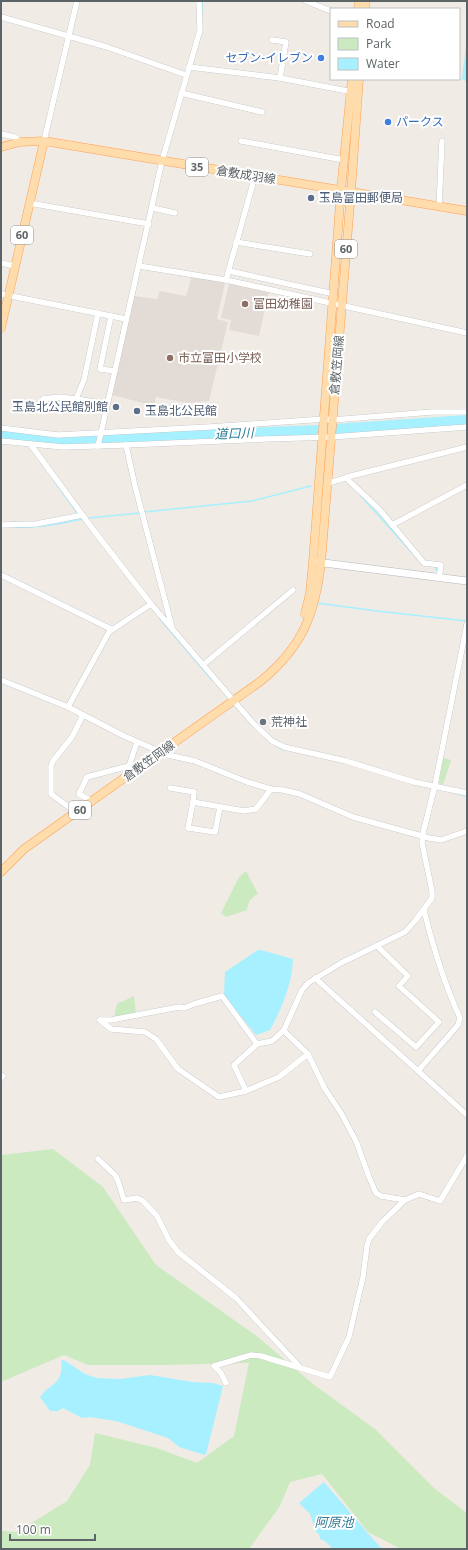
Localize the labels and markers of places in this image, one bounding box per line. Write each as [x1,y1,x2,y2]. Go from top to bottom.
place label: セブン-イレブン [225,49,313,66]
marker: セブン-イレブン [316,53,326,63]
place label: パークス [396,113,444,130]
marker: パークス [383,117,393,127]
place label: 玉島富田郵便局 [319,189,403,206]
marker: 玉島富田郵便局 [306,193,316,203]
place label: 富田幼稚園 [253,295,313,312]
marker: 富田幼稚園 [240,299,250,309]
place label: 市立富田小学校 [178,349,262,366]
marker: 市立富田小学校 [165,353,175,363]
place label: 玉島北公民館別館 [12,398,108,415]
marker: 玉島北公民館別館 [111,402,121,412]
place label: 玉島北公民館 [145,402,217,419]
marker: 玉島北公民館 [132,406,142,416]
place label: 荒神社 [271,713,307,730]
marker: 荒神社 [258,717,268,727]

